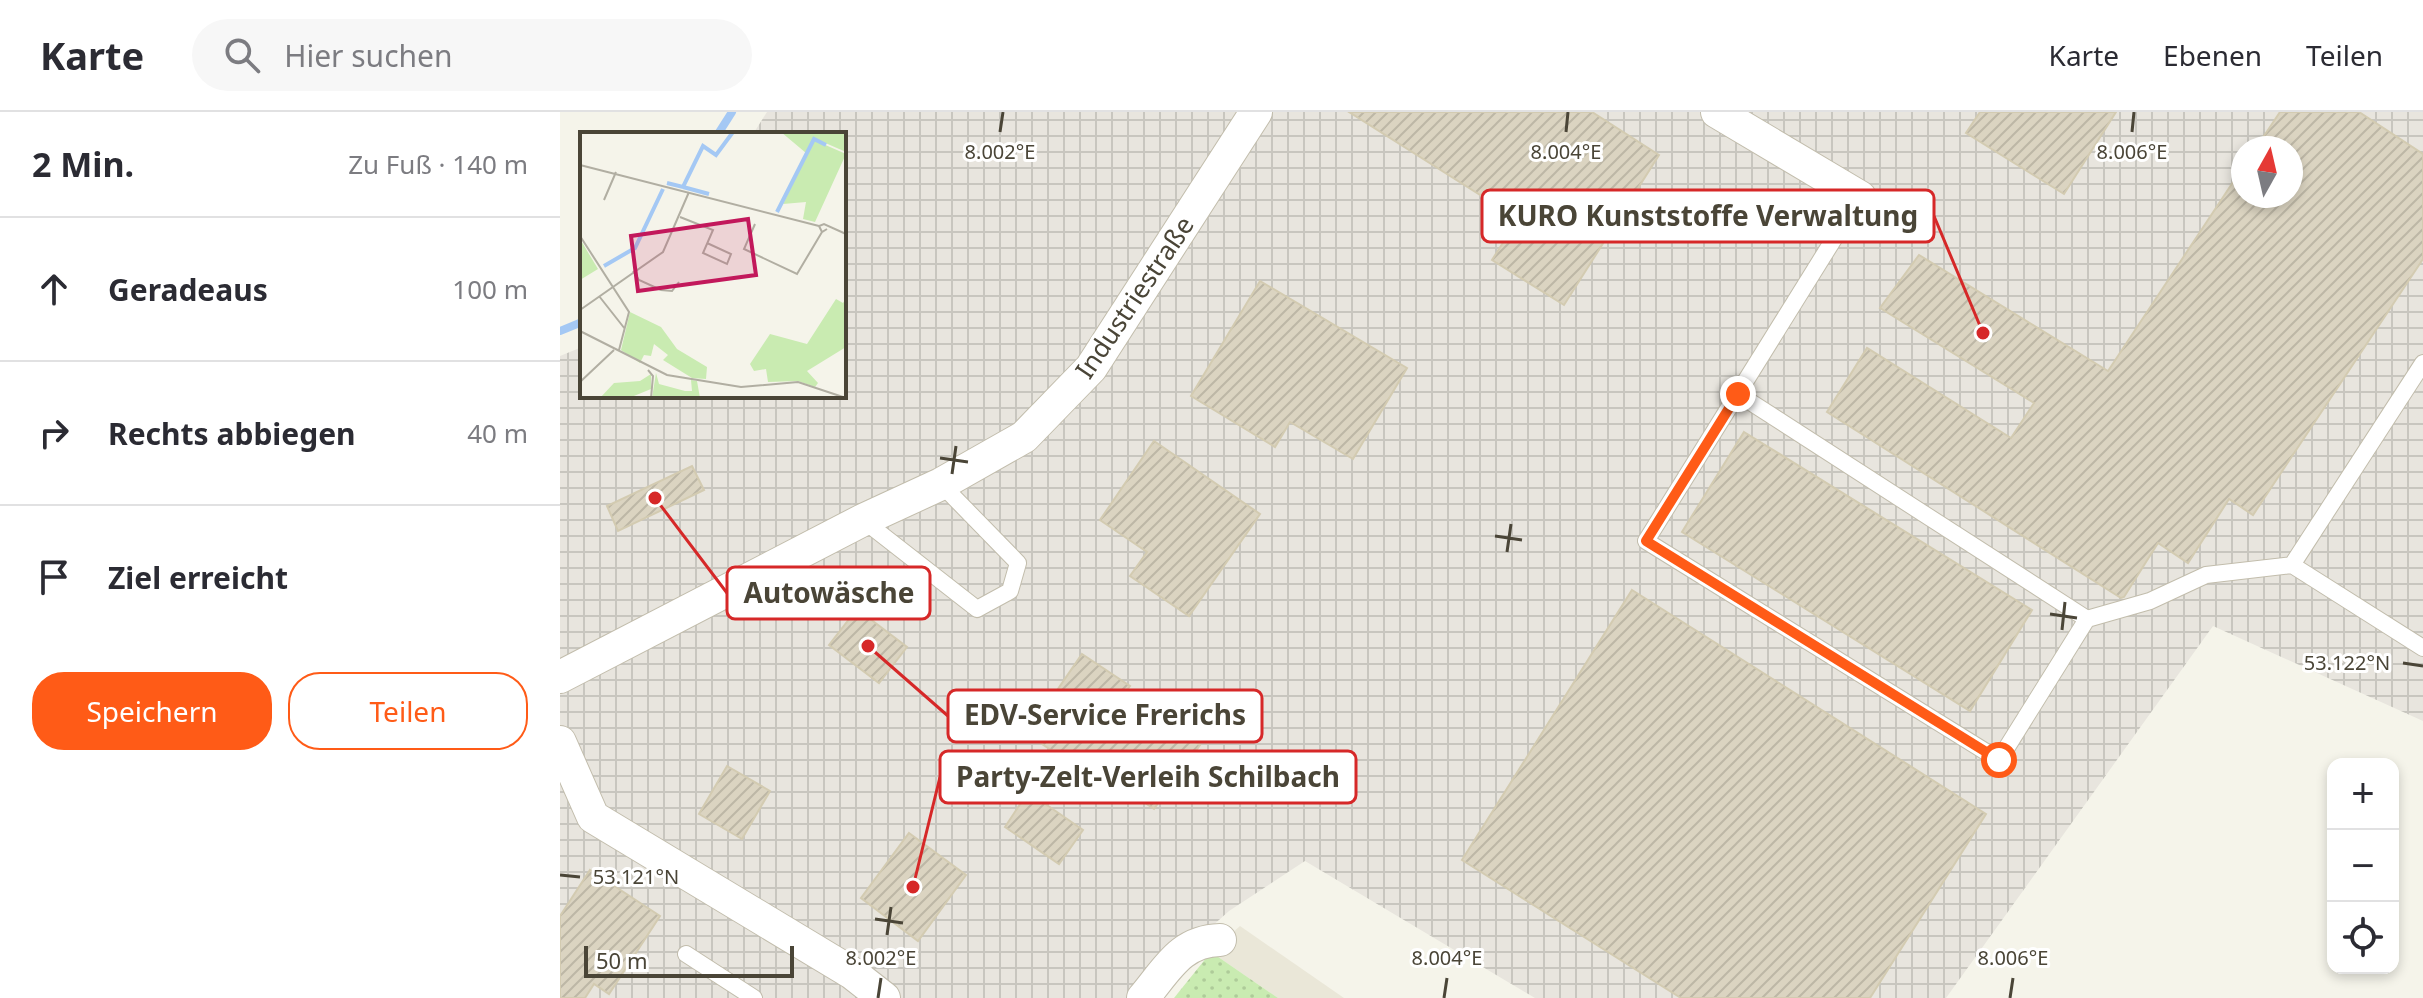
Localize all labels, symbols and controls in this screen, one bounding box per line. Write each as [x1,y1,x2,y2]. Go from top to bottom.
search box [192,19,752,91]
text: Karte [40,29,144,81]
icon: search [220,33,264,77]
text: Hier suchen [284,35,453,76]
text: Karte [2049,36,2119,74]
text: Ebenen [2163,36,2262,74]
text: Teilen [2306,36,2383,74]
inset map [580,132,846,398]
north arrow [2231,136,2303,208]
text: 8.002°E [965,138,1035,165]
text: 8.004°E [1531,138,1601,165]
text: 8.006°E [2097,138,2167,165]
text: 2 Min. [32,141,134,187]
text: Zu Fuß · 140 m [348,146,528,182]
callout: KURO Kunststoffe Verwaltung [1482,190,1934,242]
text: KURO Kunststoffe Verwaltung [1498,196,1918,234]
street label: Industriestraße [1066,209,1202,385]
icon: ahead [32,267,76,311]
text: Geradeaus [108,269,268,310]
text: 100 m [452,271,528,307]
route end [1720,376,1756,412]
icon: right [32,411,76,455]
text: Rechts abbiegen [108,413,356,454]
text: 40 m [467,415,528,451]
icon: arrive [32,555,76,599]
text: Ziel erreicht [108,557,288,598]
callout: Autowäsche [727,567,930,619]
text: Autowäsche [744,573,914,611]
text: 53.122°N [2304,649,2390,676]
button: Speichern [32,672,272,750]
button: Teilen [288,672,528,750]
callout: EDV-Service Frerichs [948,690,1262,742]
text: EDV-Service Frerichs [964,695,1246,733]
route start [1981,742,2017,778]
callout: Party-Zelt-Verleih Schilbach [940,751,1356,803]
text: Party-Zelt-Verleih Schilbach [956,757,1340,795]
map controls [2327,758,2399,974]
button: + [2327,758,2399,830]
button: − [2327,830,2399,902]
text: 53.121°N [593,863,679,890]
button: locate [2327,902,2399,974]
scale bar [584,942,794,978]
text: 8.002°E [846,944,916,971]
text: 8.004°E [1412,944,1482,971]
text: 8.006°E [1978,944,2048,971]
text: 50 m [596,945,647,975]

